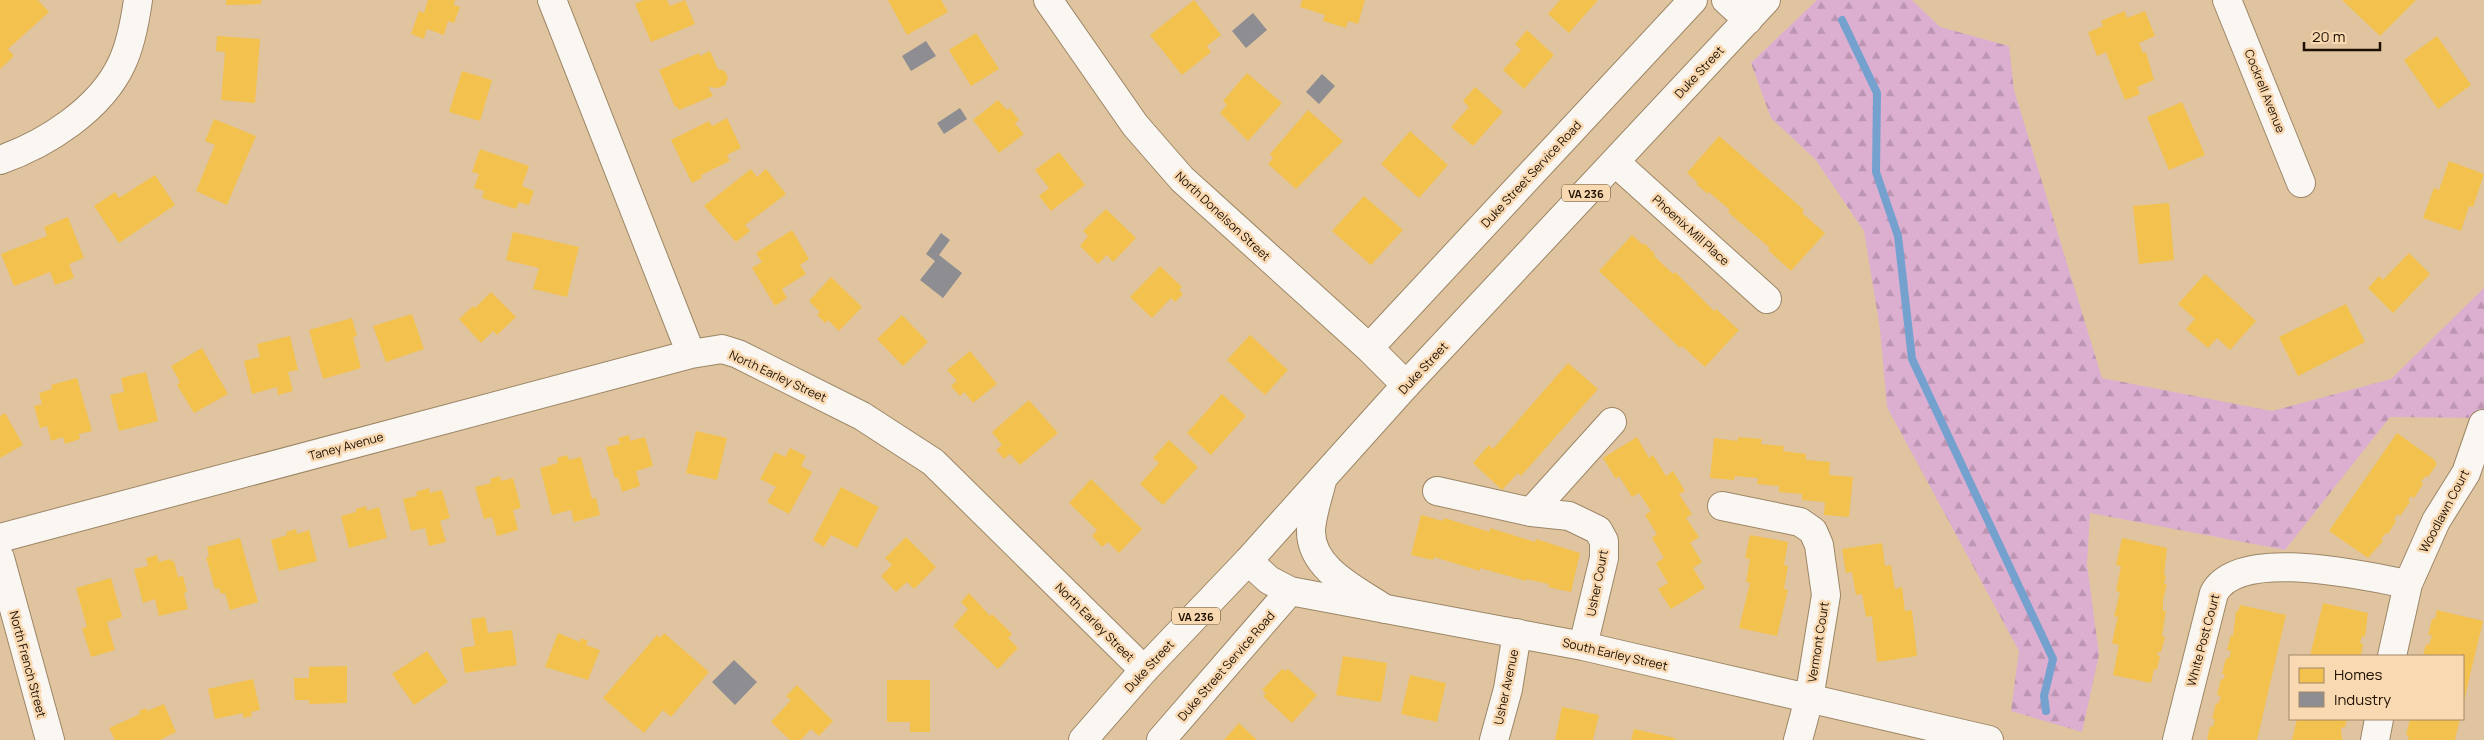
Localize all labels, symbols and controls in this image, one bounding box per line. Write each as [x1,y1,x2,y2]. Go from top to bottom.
scale bar [2304,20,2380,52]
text: 20 m [2312,26,2345,47]
street label: Duke Street [1670,42,1728,102]
street label: Cockrell Avenue [2241,47,2289,135]
street label: Duke Street Service Road [1477,117,1585,231]
street label: North Donelson Street [1172,167,1274,265]
road number: VA 236 [1562,184,1610,202]
street label: Phoenix Mill Place [1649,191,1733,269]
street label: Duke Street [1394,338,1452,398]
street label: North Earley Street [727,346,830,406]
street label: Taney Avenue [307,428,385,464]
street label: Woodlawn Court [2415,466,2473,555]
street label: Usher Court [1582,548,1612,618]
street label: North Earley Street [1052,579,1138,665]
street label: White Post Court [2183,592,2224,688]
street label: Vermont Court [1803,600,1833,684]
road number: VA 236 [1172,608,1220,624]
street label: Duke Street Service Road [1174,608,1278,724]
street label: North French Street [6,609,50,719]
street label: South Earley Street [1561,634,1669,674]
street label: Duke Street [1120,636,1178,696]
street label: Usher Avenue [1490,648,1522,726]
legend [2289,655,2464,720]
text: Homes [2334,664,2383,685]
text: Industry [2334,689,2391,710]

